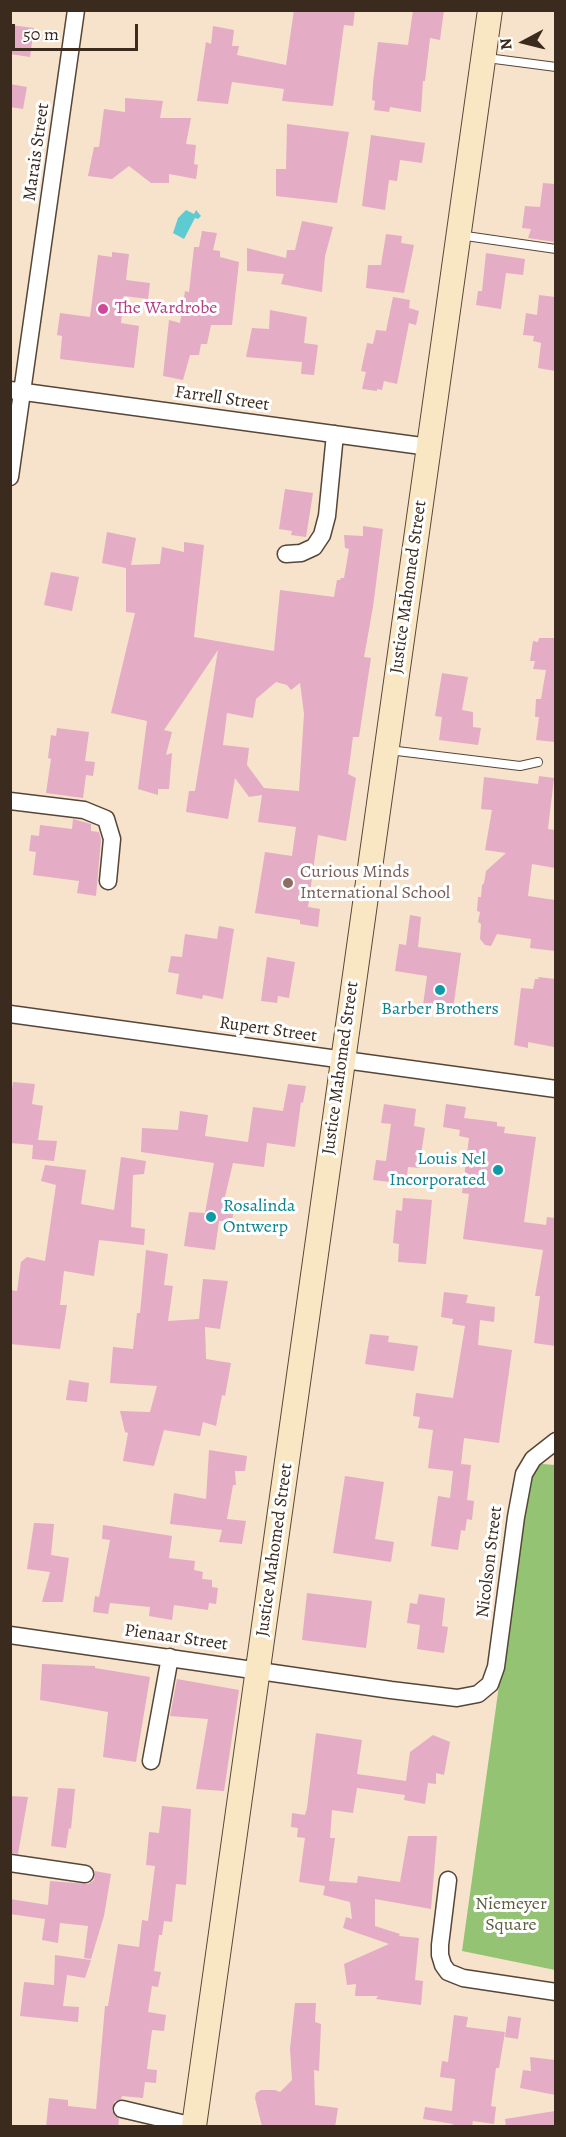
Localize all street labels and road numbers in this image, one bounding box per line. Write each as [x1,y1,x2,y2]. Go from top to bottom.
street label: Marais Street [19,102,55,202]
street label: Farrell Street [173,382,271,416]
street label: Justice Mahomed Street [386,499,432,675]
street label: Justice Mahomed Street [318,980,364,1156]
street label: Rupert Street [218,1012,318,1048]
street label: Justice Mahomed Street [252,1462,298,1638]
street label: Nicolson Street [472,1505,508,1619]
street label: Pienaar Street [123,1620,229,1656]

